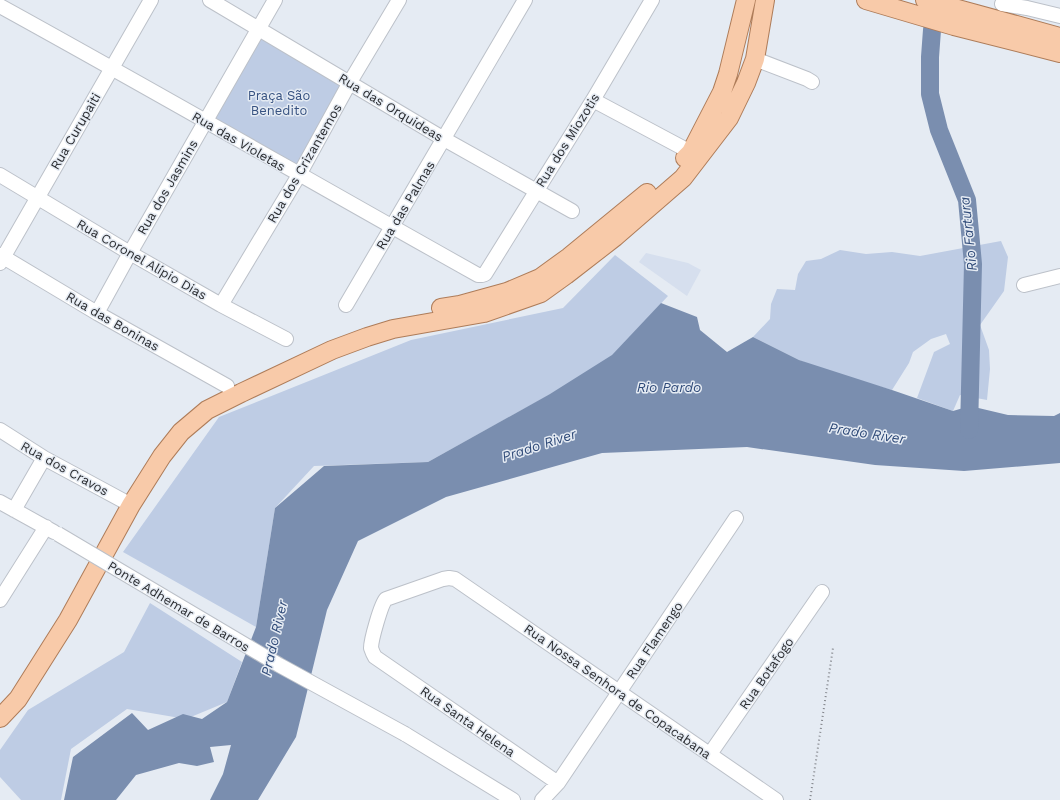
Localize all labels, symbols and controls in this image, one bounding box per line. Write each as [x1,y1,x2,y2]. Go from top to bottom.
street label: Rua das Orquideas [336,70,446,145]
park label: Praça São Benedito [248,88,310,118]
street label: Rua Curupaiti [47,90,103,172]
street label: Rua dos Miozotis [533,90,602,190]
street label: Rua dos Crizantemos [264,101,345,226]
street label: Rua das Violetas [190,109,288,174]
street label: Rua dos Jasmins [134,137,201,237]
street label: Rua das Palmas [373,158,438,252]
water label: Rio Fartura [956,196,980,272]
street label: Rua Coronel Alípio Dias [74,216,209,303]
street label: Rua das Boninas [64,289,162,354]
water label: Rio Pardo [637,379,701,395]
water label: Prado River [828,419,907,447]
water label: Prado River [500,425,579,465]
street label: Rua dos Cravos [18,438,111,499]
street label: Ponte Adhemar de Barros [105,558,252,655]
water label: Prado River [258,598,291,677]
street label: Rua Flamengo [623,599,686,682]
street label: Rua Nossa Senhora de Copacabana [521,621,715,762]
street label: Rua Botafogo [736,634,797,712]
street label: Rua Santa Helena [417,683,519,760]

